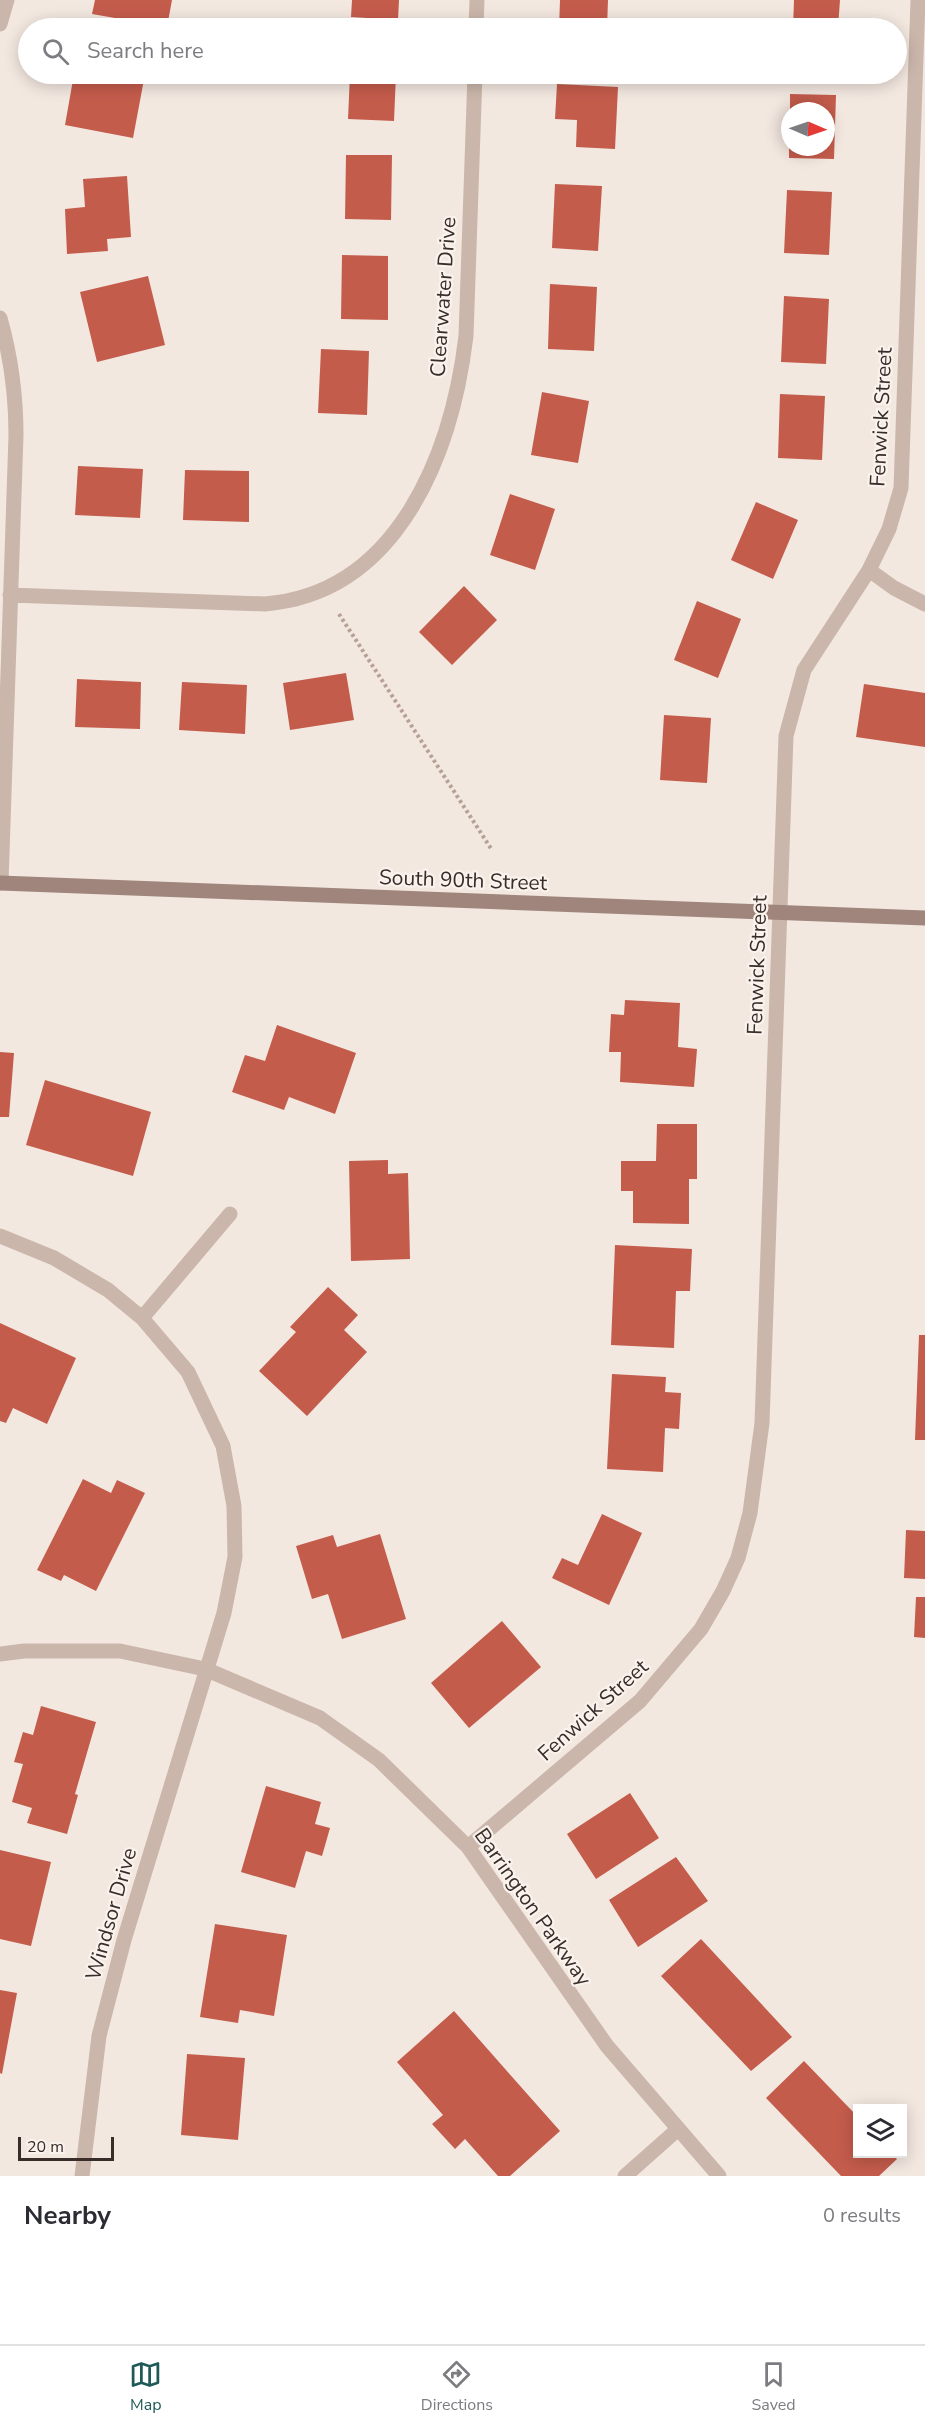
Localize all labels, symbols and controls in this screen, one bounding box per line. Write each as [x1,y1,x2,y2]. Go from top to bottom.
search box [18,18,907,84]
icon: search [39,35,72,68]
text: Search here [87,36,204,66]
north arrow [781,102,835,156]
street label: Clearwater Drive [423,216,463,378]
street label: Fenwick Street [863,346,899,487]
street label: South 90th Street [378,863,548,897]
street label: Fenwick Street [741,894,773,1035]
street label: Fenwick Street [532,1652,655,1767]
street label: Barrington Parkway [468,1823,598,1992]
street label: Windsor Drive [79,1844,143,1984]
map controls [853,2104,907,2158]
button: layers [853,2104,907,2158]
scale bar [18,2134,114,2162]
text: 20 m [27,2136,64,2158]
text: Nearby [24,2198,111,2233]
text: 0 results [823,2202,901,2229]
tab: Map [129,2358,162,2416]
tab: Directions [421,2358,493,2416]
tab: Saved [752,2358,796,2416]

